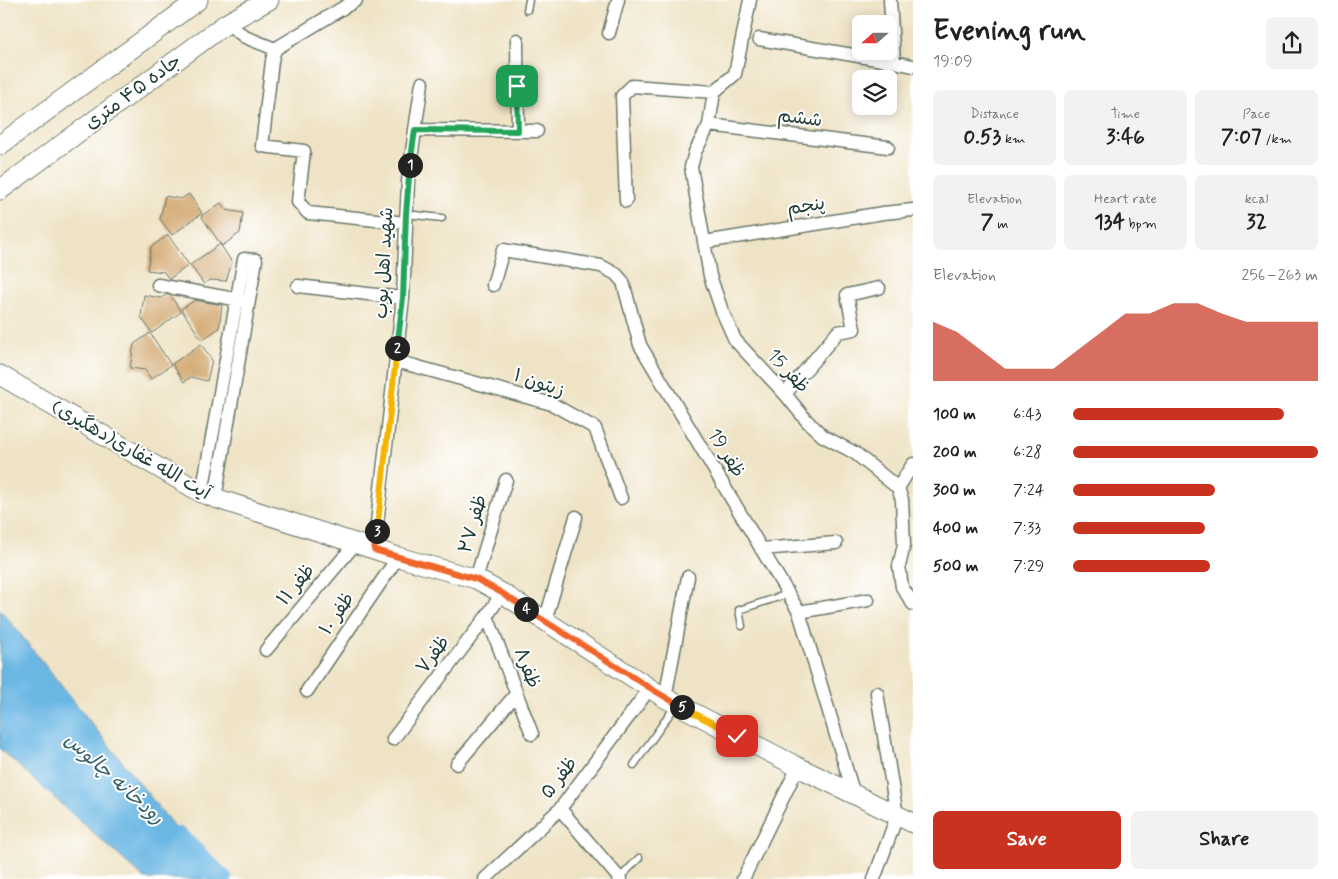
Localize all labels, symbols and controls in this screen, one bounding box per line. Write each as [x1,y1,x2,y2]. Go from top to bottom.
text: Evening run [933,13,1086,50]
north arrow [852,15,898,60]
map controls [852,15,897,115]
button: share [1266,17,1318,69]
street label: جاده ۴۵ متری [80,48,186,136]
text: 19:09 [933,51,972,72]
pin [496,65,538,107]
button: layers [852,70,897,115]
icon: arrive [503,72,531,100]
street label: ششم [776,103,824,134]
text: Distance [970,105,1019,123]
text: Time [1111,105,1140,123]
text: Pace [1243,105,1270,123]
text: 0.53 [964,123,1001,151]
text: 3:46 [1106,123,1145,151]
text: 7:07 [1221,123,1262,151]
text: km [1001,130,1025,148]
text: /km [1262,130,1292,148]
pin: 1 [398,152,422,178]
text: 1 [407,156,414,174]
text: Elevation [967,190,1022,208]
text: Heart rate [1094,190,1157,208]
text: kcal [1245,190,1268,208]
street label: پنجم [785,191,827,222]
street label: شهید اهل بوب [369,206,399,320]
text: 7 [981,208,993,236]
text: 134 [1094,208,1125,236]
text: 32 [1246,208,1267,236]
text: m [993,215,1008,233]
text: bpm [1125,215,1157,233]
text: Elevation [933,265,996,286]
text: 256–263 m [1242,265,1318,286]
pin: 2 [384,336,410,360]
text: 2 [394,339,401,357]
street label: ظفر 15 [761,343,815,399]
street label: زیتون ۱ [510,363,568,403]
street label: آیت الله غفاری(دهگیری) [47,394,217,507]
text: 100 m [933,404,976,425]
text: 6:43 [1013,404,1042,425]
street label: ظفر 19 [702,424,750,482]
text: 200 m [933,442,977,463]
text: 6:28 [1013,442,1042,463]
text: 300 m [933,480,976,501]
text: 7:24 [1013,480,1045,501]
street label: ظفر ۲۷ [453,492,493,556]
pin: 3 [364,518,390,544]
text: 400 m [933,518,978,539]
text: 7:33 [1013,518,1041,539]
text: 3 [374,522,381,540]
text: 500 m [933,556,978,577]
text: 7:29 [1013,556,1044,577]
street label: ظفر ۱۱ [271,559,321,611]
street label: ظفر ۱۰ [314,588,360,640]
pin: 4 [514,596,538,622]
text: 4 [522,600,531,618]
street label: ظفر۷ [410,631,456,679]
street label: ظفر۸ [508,644,546,692]
pin: 5 [670,694,694,720]
text: 5 [678,698,687,716]
pin [716,715,758,757]
icon: check [723,722,751,750]
water label: رودخانه چالوس [58,727,170,831]
street label: ظفر ۵ [535,752,583,804]
button: Save [933,811,1121,869]
button: Share [1131,811,1318,869]

